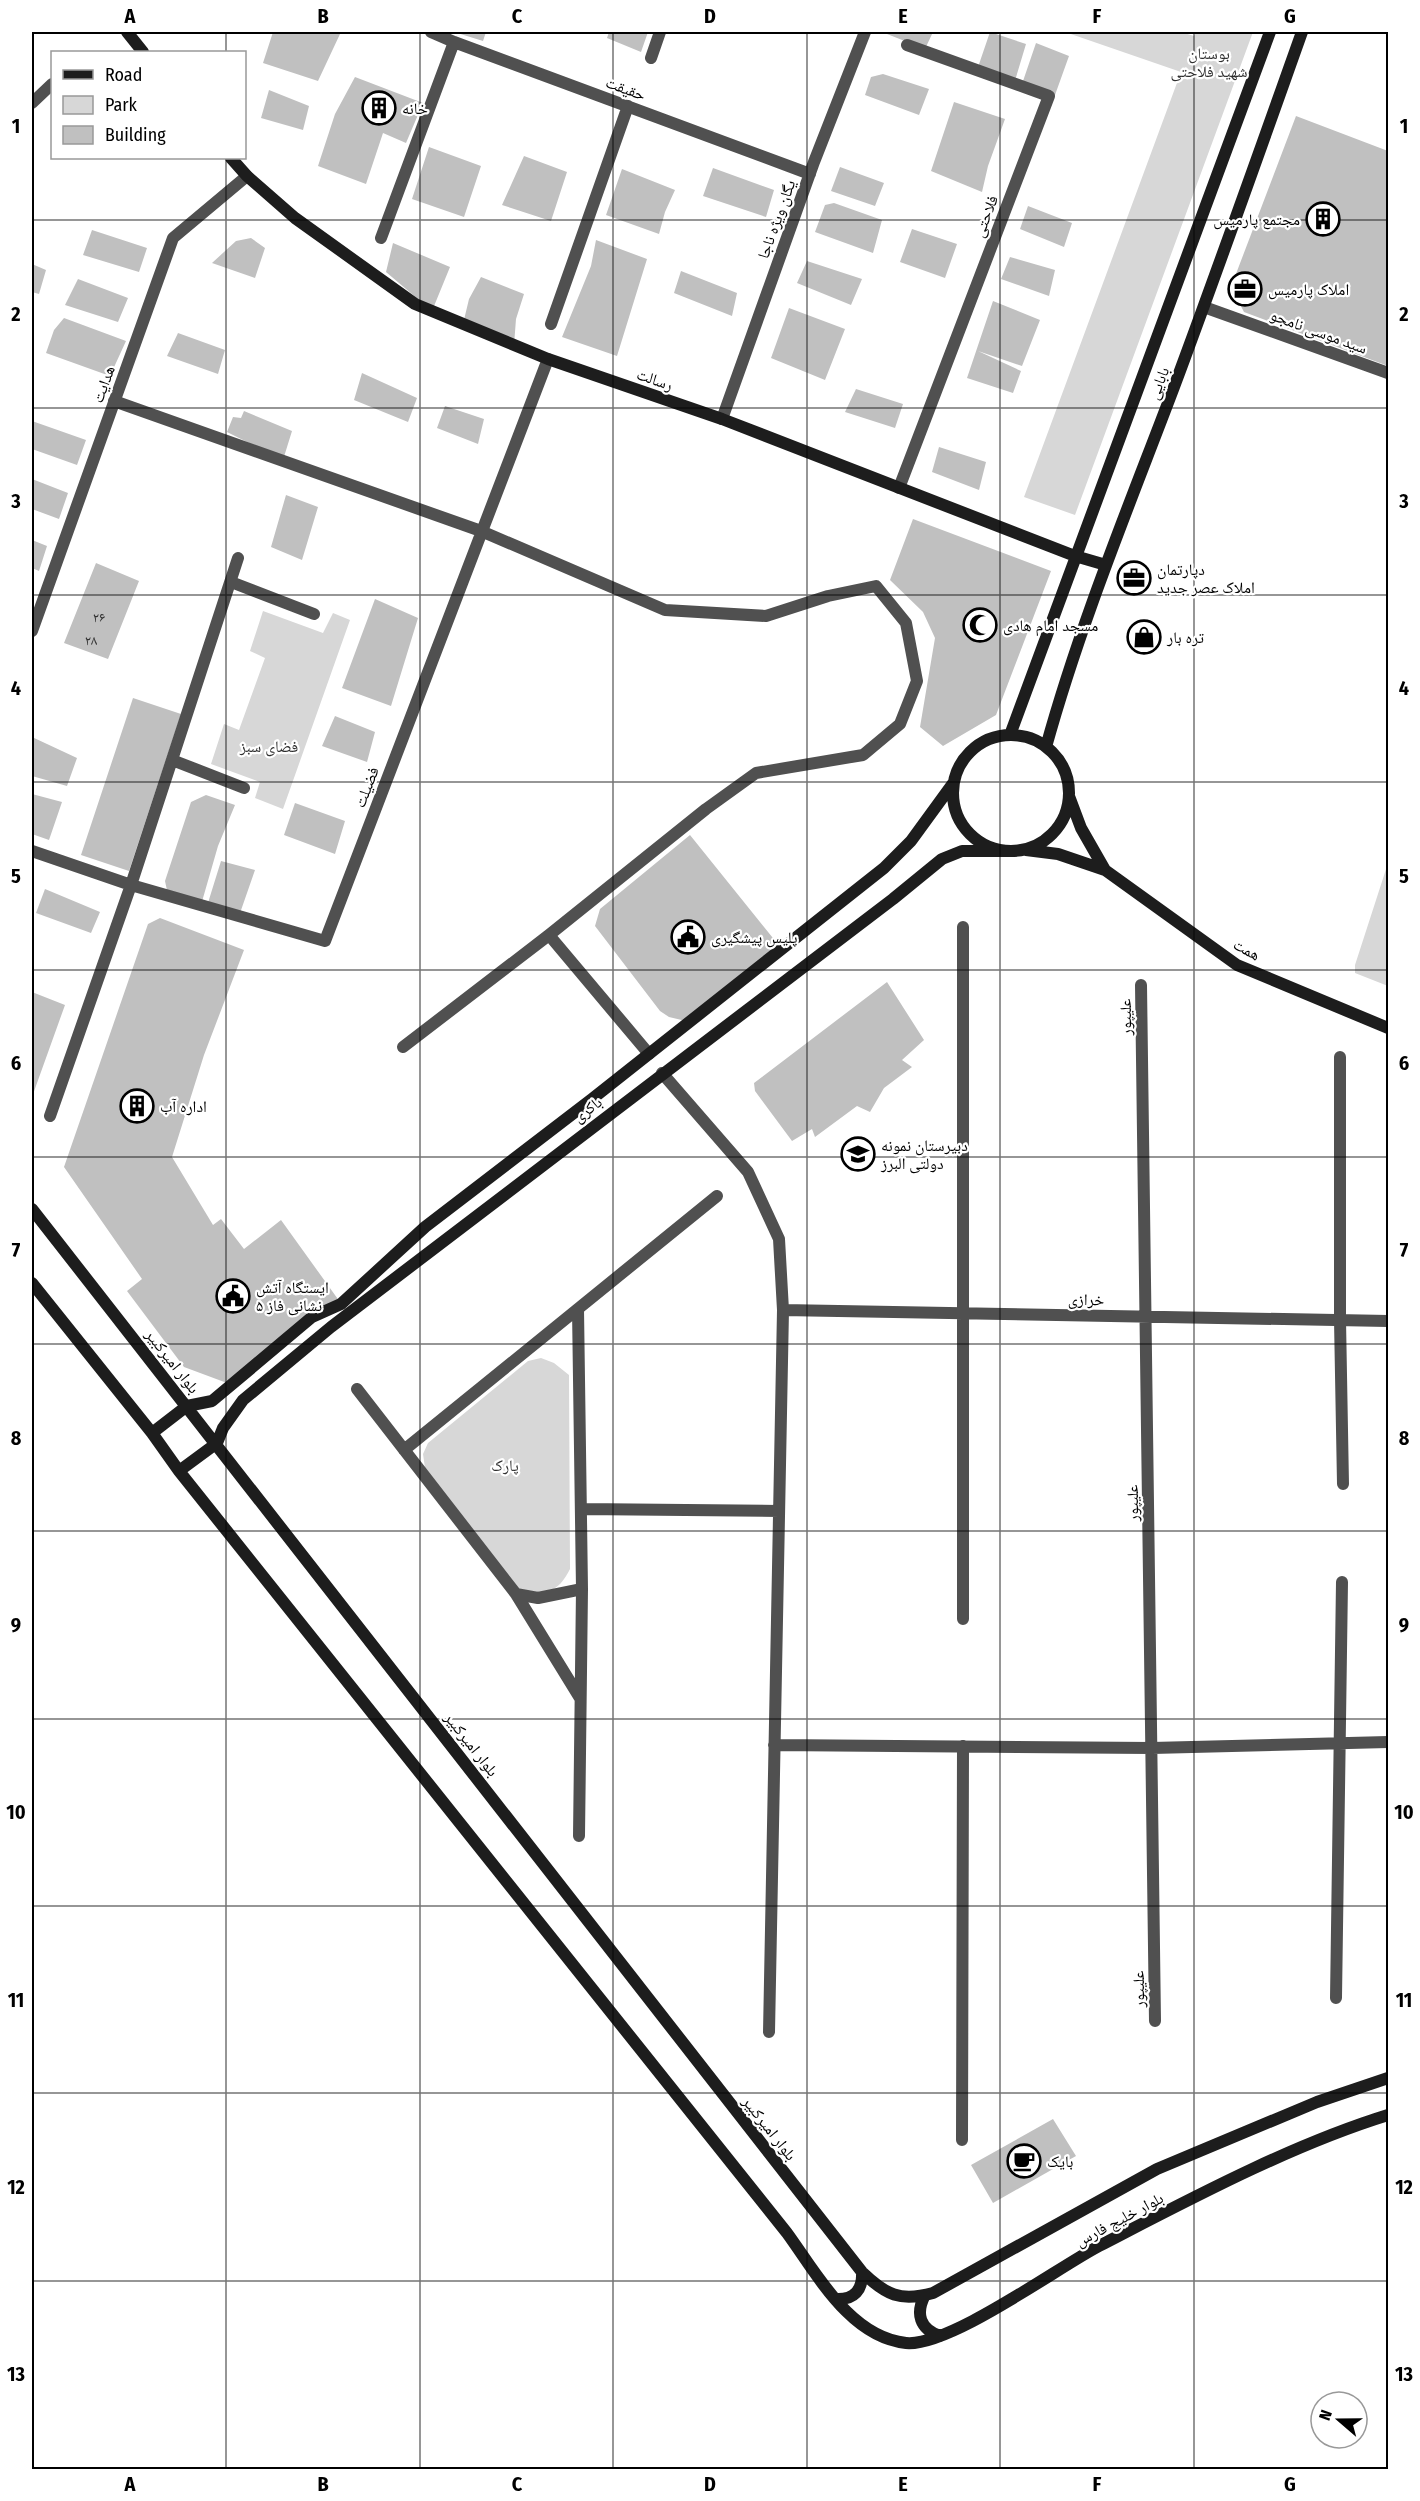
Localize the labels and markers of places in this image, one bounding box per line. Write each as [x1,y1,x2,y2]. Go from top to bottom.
building icon: خانه [361,90,397,126]
place label: خانه [402,99,428,118]
building icon: مجتمع پارمیس [1305,201,1341,237]
place label: مجتمع پارمیس [1213,210,1300,230]
office icon: املاک پارمیس [1227,271,1263,307]
place label: املاک پارمیس [1268,280,1349,300]
office icon: دپارتمان املاک عصر جدید [1116,560,1152,596]
place label: دپارتمان املاک عصر جدید [1157,560,1255,597]
mosque icon: مسجد امام هادی [962,607,998,643]
place label: مسجد امام هادی [1003,616,1098,636]
shop icon: تره بار [1126,619,1162,655]
place label: تره بار [1166,628,1204,647]
public building icon: پلیس پیشگیری [670,919,706,955]
place label: پلیس پیشگیری [711,928,798,948]
building icon: اداره آب [119,1088,155,1124]
place label: اداره آب [160,1097,207,1116]
school or university icon: دبیرستان نمونه دولتی البرز [840,1136,876,1172]
place label: دبیرستان نمونه دولتی البرز [880,1136,968,1174]
public building icon: ایستگاه آتش نشانی فاز ۵ [215,1278,251,1314]
place label: ایستگاه آتش نشانی فاز ۵ [256,1278,329,1316]
cafe icon: بایک [1006,2143,1042,2179]
place label: بایک [1047,2152,1073,2171]

